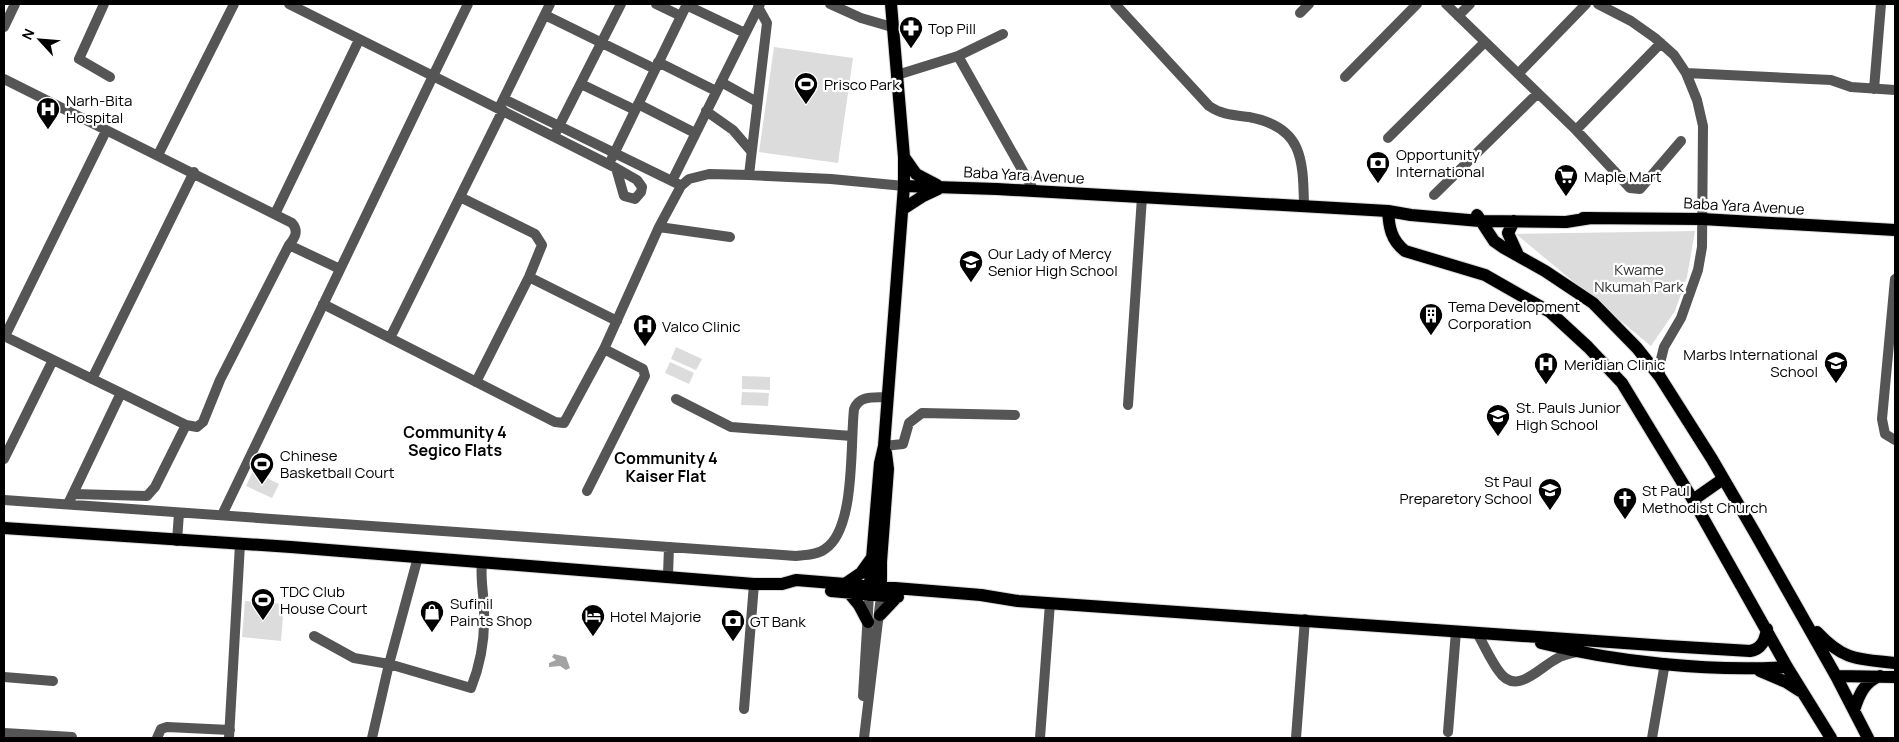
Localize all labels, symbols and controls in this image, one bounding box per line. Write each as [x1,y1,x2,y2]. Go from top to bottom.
north arrow [15,15,65,65]
pharmacy icon: Top Pill [898,15,924,49]
place label: Top Pill [928,18,976,39]
text: N [17,25,39,43]
sports icon: Prisco Park [793,71,819,105]
place label: Prisco Park [824,74,900,95]
place label: Narh-Bita Hospital [66,90,132,128]
hospital icon: Narh-Bita Hospital [35,96,61,130]
place label: Opportunity International [1396,144,1485,182]
bank icon: Opportunity International [1365,150,1391,184]
street label: Baba Yara Avenue [963,161,1085,189]
supermarket icon: Maple Mart [1553,163,1579,197]
place label: Maple Mart [1584,166,1661,187]
street label: Baba Yara Avenue [1683,192,1805,220]
place label: Our Lady of Mercy Senior High School [988,243,1118,281]
school or university icon: Our Lady of Mercy Senior High School [958,249,984,283]
park label: Kwame Nkumah Park [1594,259,1684,297]
place label: Tema Development Corporation [1448,296,1580,334]
building icon: Tema Development Corporation [1418,302,1444,336]
hospital icon: Valco Clinic [632,313,658,347]
place label: Valco Clinic [662,316,741,337]
place label: Marbs International School [1683,344,1818,382]
school or university icon: Marbs International School [1823,350,1849,384]
hospital icon: Meridian Clinic [1533,351,1559,385]
place label: Meridian Clinic [1564,354,1665,375]
place label: St. Pauls Junior High School [1516,397,1622,435]
school or university icon: St. Pauls Junior High School [1485,403,1511,437]
district label: Community 4 Segico Flats [403,421,507,461]
place label: Chinese Basketball Court [280,445,395,483]
district label: Community 4 Kaiser Flat [614,447,718,487]
sports icon: Chinese Basketball Court [249,451,275,485]
place label: St Paul Preparetory School [1399,471,1532,509]
school or university icon: St Paul Preparetory School [1537,477,1563,511]
place label: St Paul Methodist Church [1642,480,1768,518]
church icon: St Paul Methodist Church [1612,486,1638,520]
place label: TDC Club House Court [280,581,368,619]
sports icon: TDC Club House Court [250,587,276,621]
place label: Sufinil Paints Shop [450,593,532,631]
shop icon: Sufinil Paints Shop [419,599,445,633]
hotel icon: Hotel Majorie [580,603,606,637]
place label: Hotel Majorie [610,606,702,627]
bank icon: GT Bank [720,608,746,642]
place label: GT Bank [750,611,806,632]

